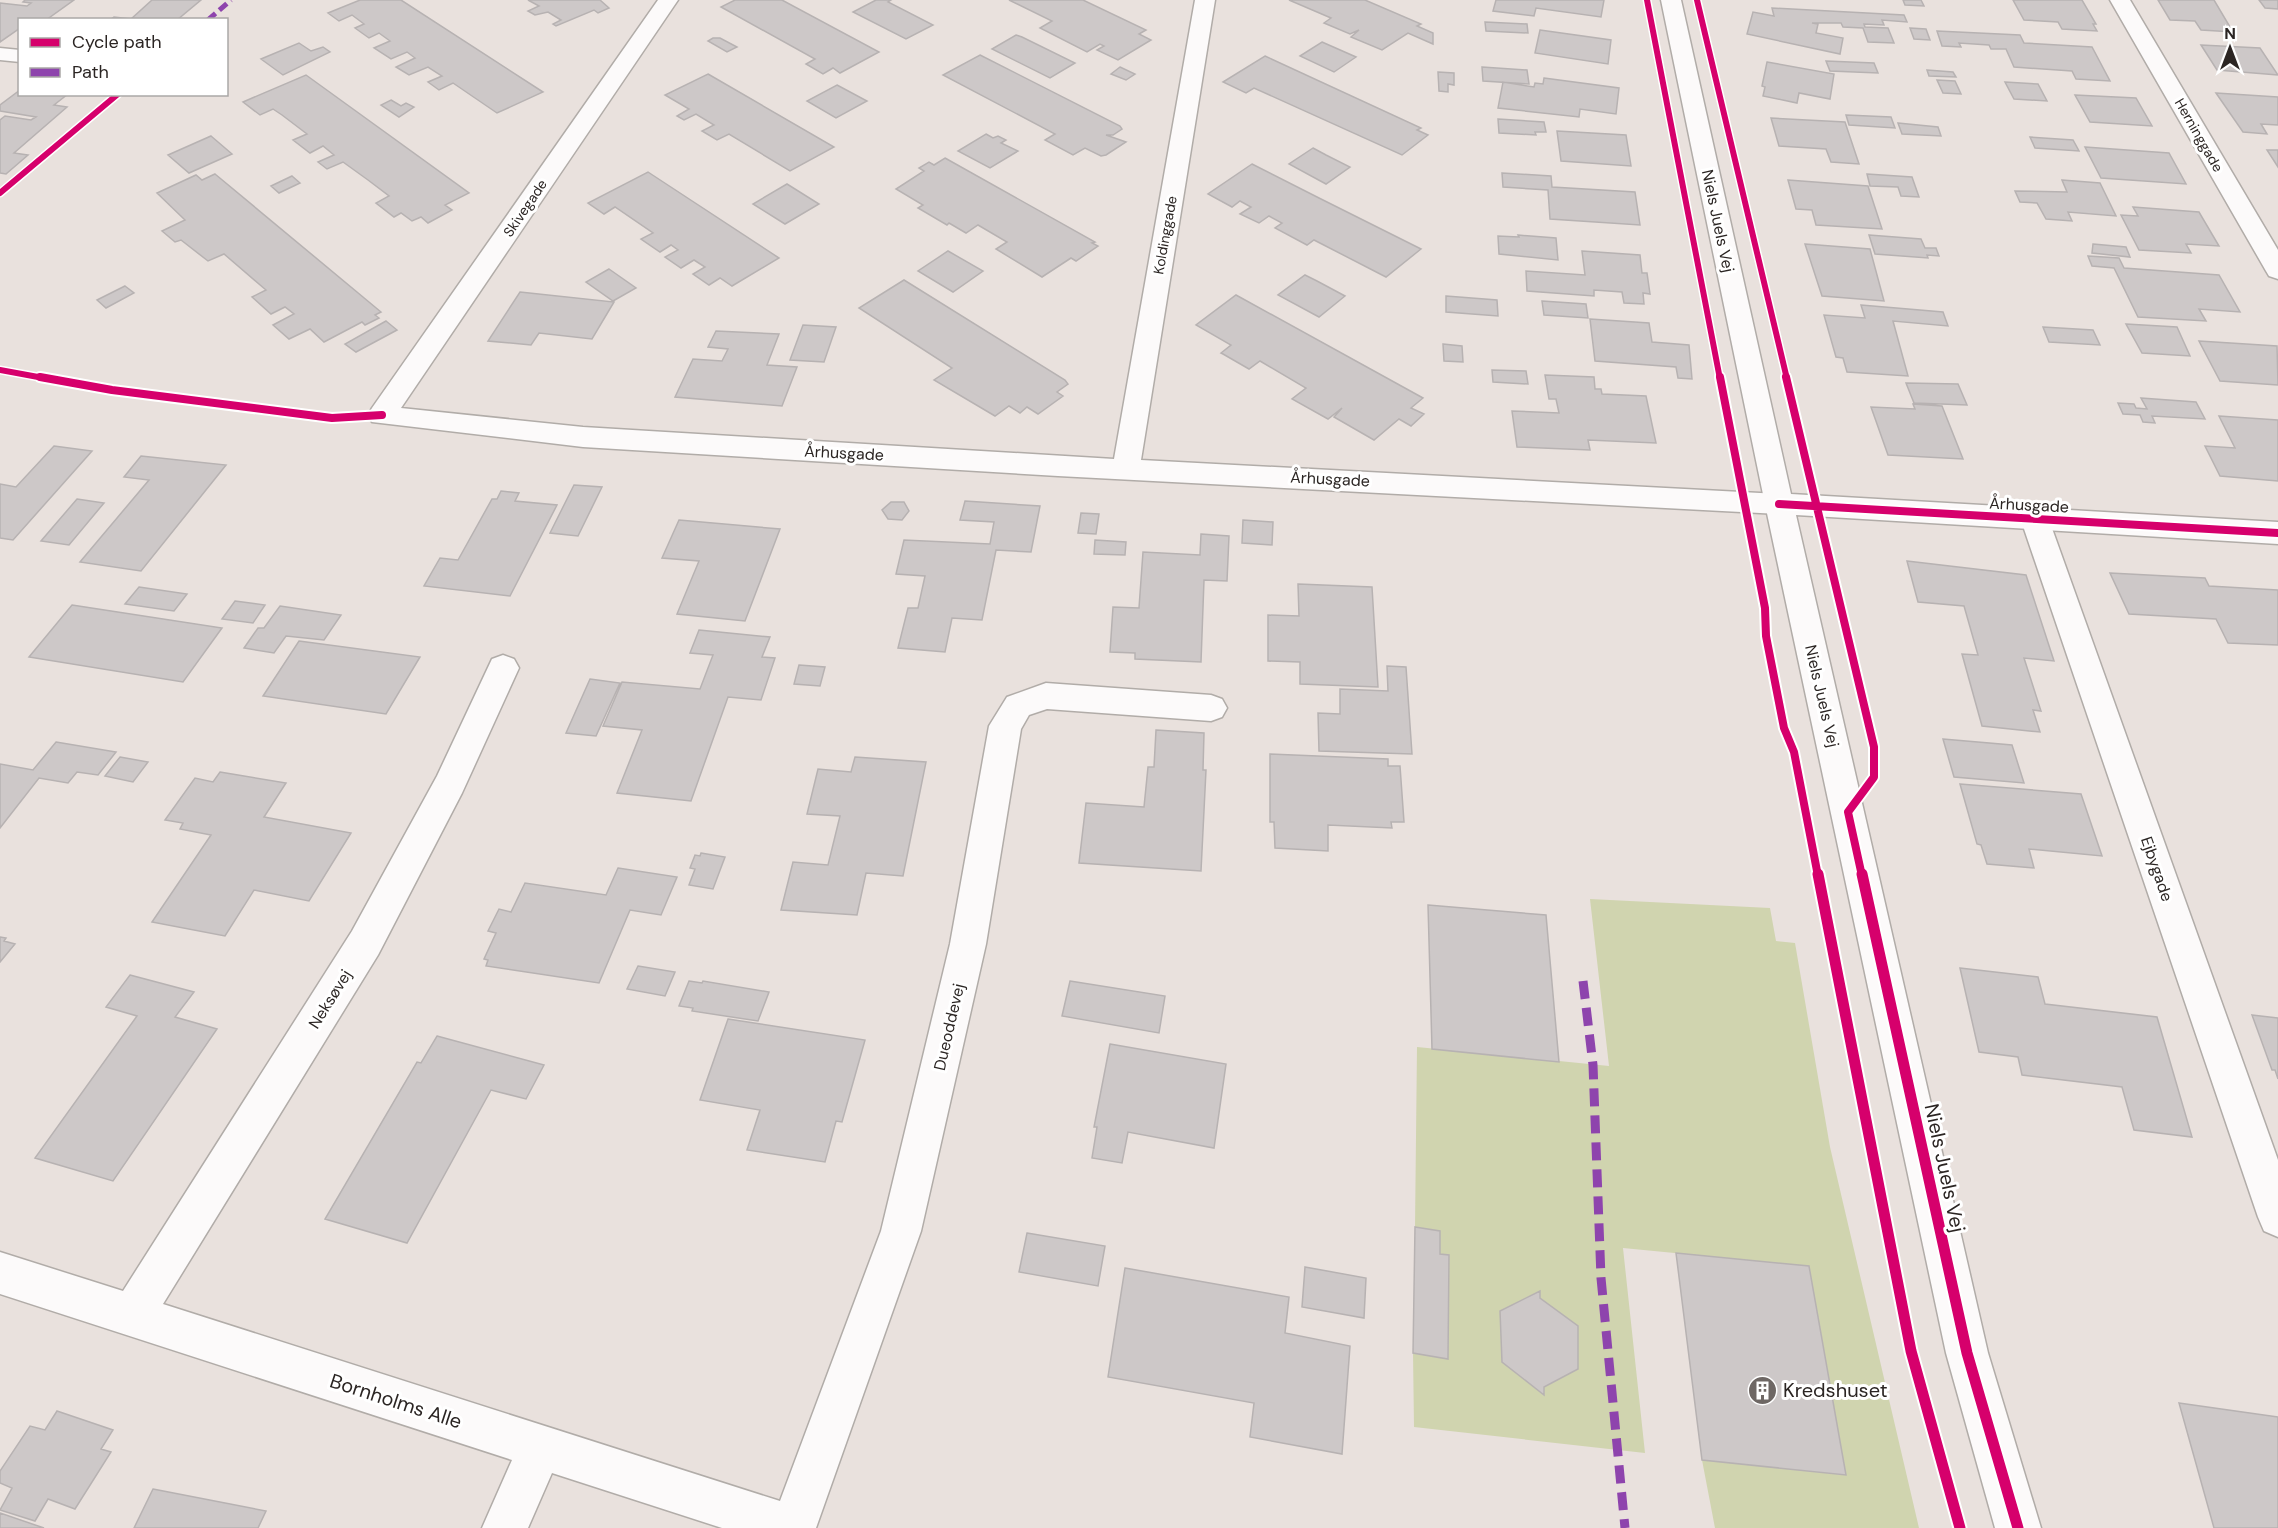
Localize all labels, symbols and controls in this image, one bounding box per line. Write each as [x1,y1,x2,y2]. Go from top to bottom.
legend [18,18,228,96]
north arrow [2200,18,2260,78]
text: N [2224,23,2236,44]
text: Cycle path [72,30,162,54]
text: Path [72,60,109,84]
street label: Herninggade [2171,95,2227,175]
street label: Niels Juels Vej [1697,168,1739,274]
street label: Skivegade [499,176,551,240]
street label: Koldinggade [1149,194,1181,276]
street label: Århusgade [804,440,884,466]
street label: Århusgade [1290,466,1370,492]
street label: Århusgade [1989,492,2069,518]
street label: Niels Juels Vej [1800,643,1844,749]
street label: Ejbygade [2136,834,2178,904]
street label: Neksøvej [304,965,356,1033]
street label: Dueoddevej [929,981,969,1073]
street label: Niels Juels Vej [1919,1101,1971,1235]
street label: Bornholms Alle [327,1367,465,1435]
building icon: Kredshuset [1746,1374,1778,1406]
place label: Kredshuset [1783,1377,1888,1403]

